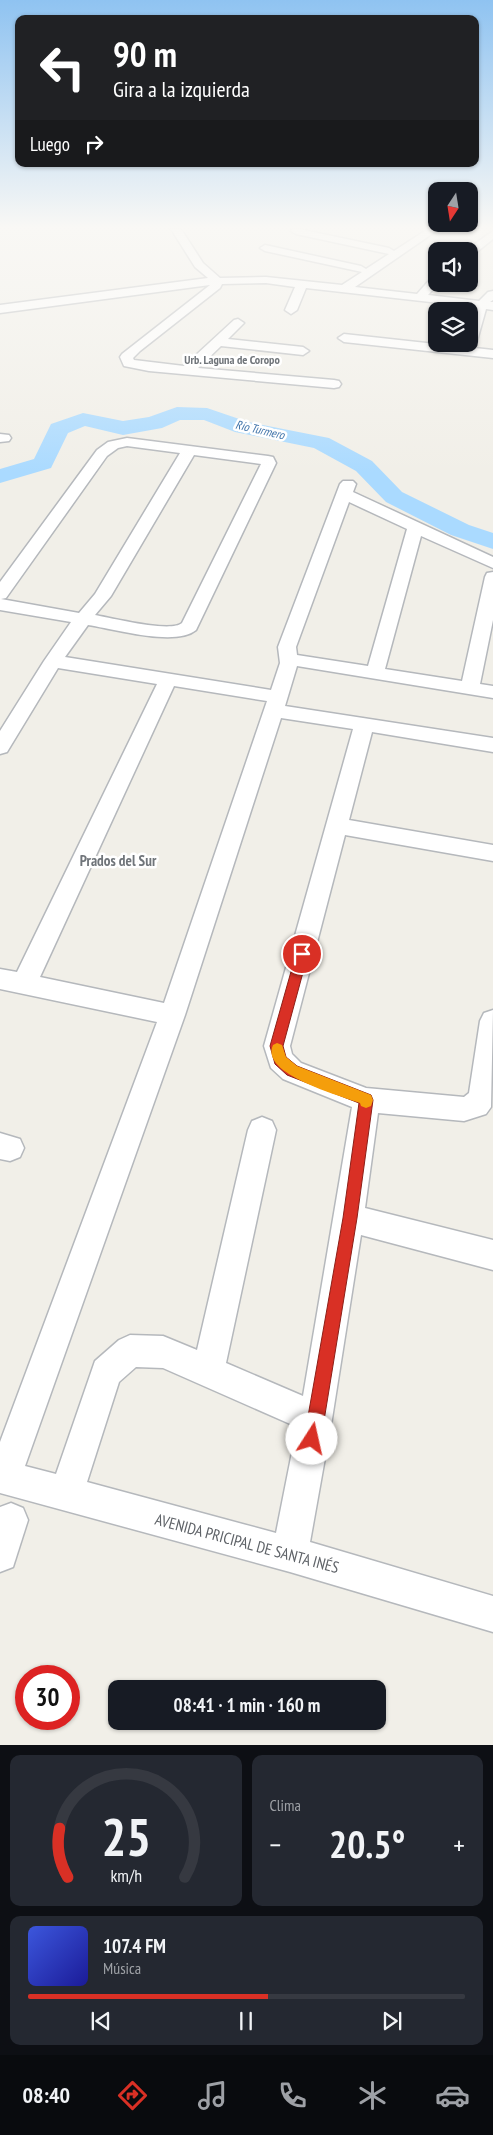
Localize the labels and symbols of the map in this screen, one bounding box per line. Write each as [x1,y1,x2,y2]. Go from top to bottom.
north arrow [428,182,478,232]
district label: Urb. Laguna de Coropo [184,352,280,367]
water label: Río Turmero [234,417,287,443]
district label: Prados del Sur [80,851,157,870]
pin [281,933,323,975]
position arrow [285,1412,337,1464]
street label: AVENIDA PRICIPAL DE SANTA INÉS [153,1509,341,1577]
speed limit sign: 30 [15,1665,80,1730]

